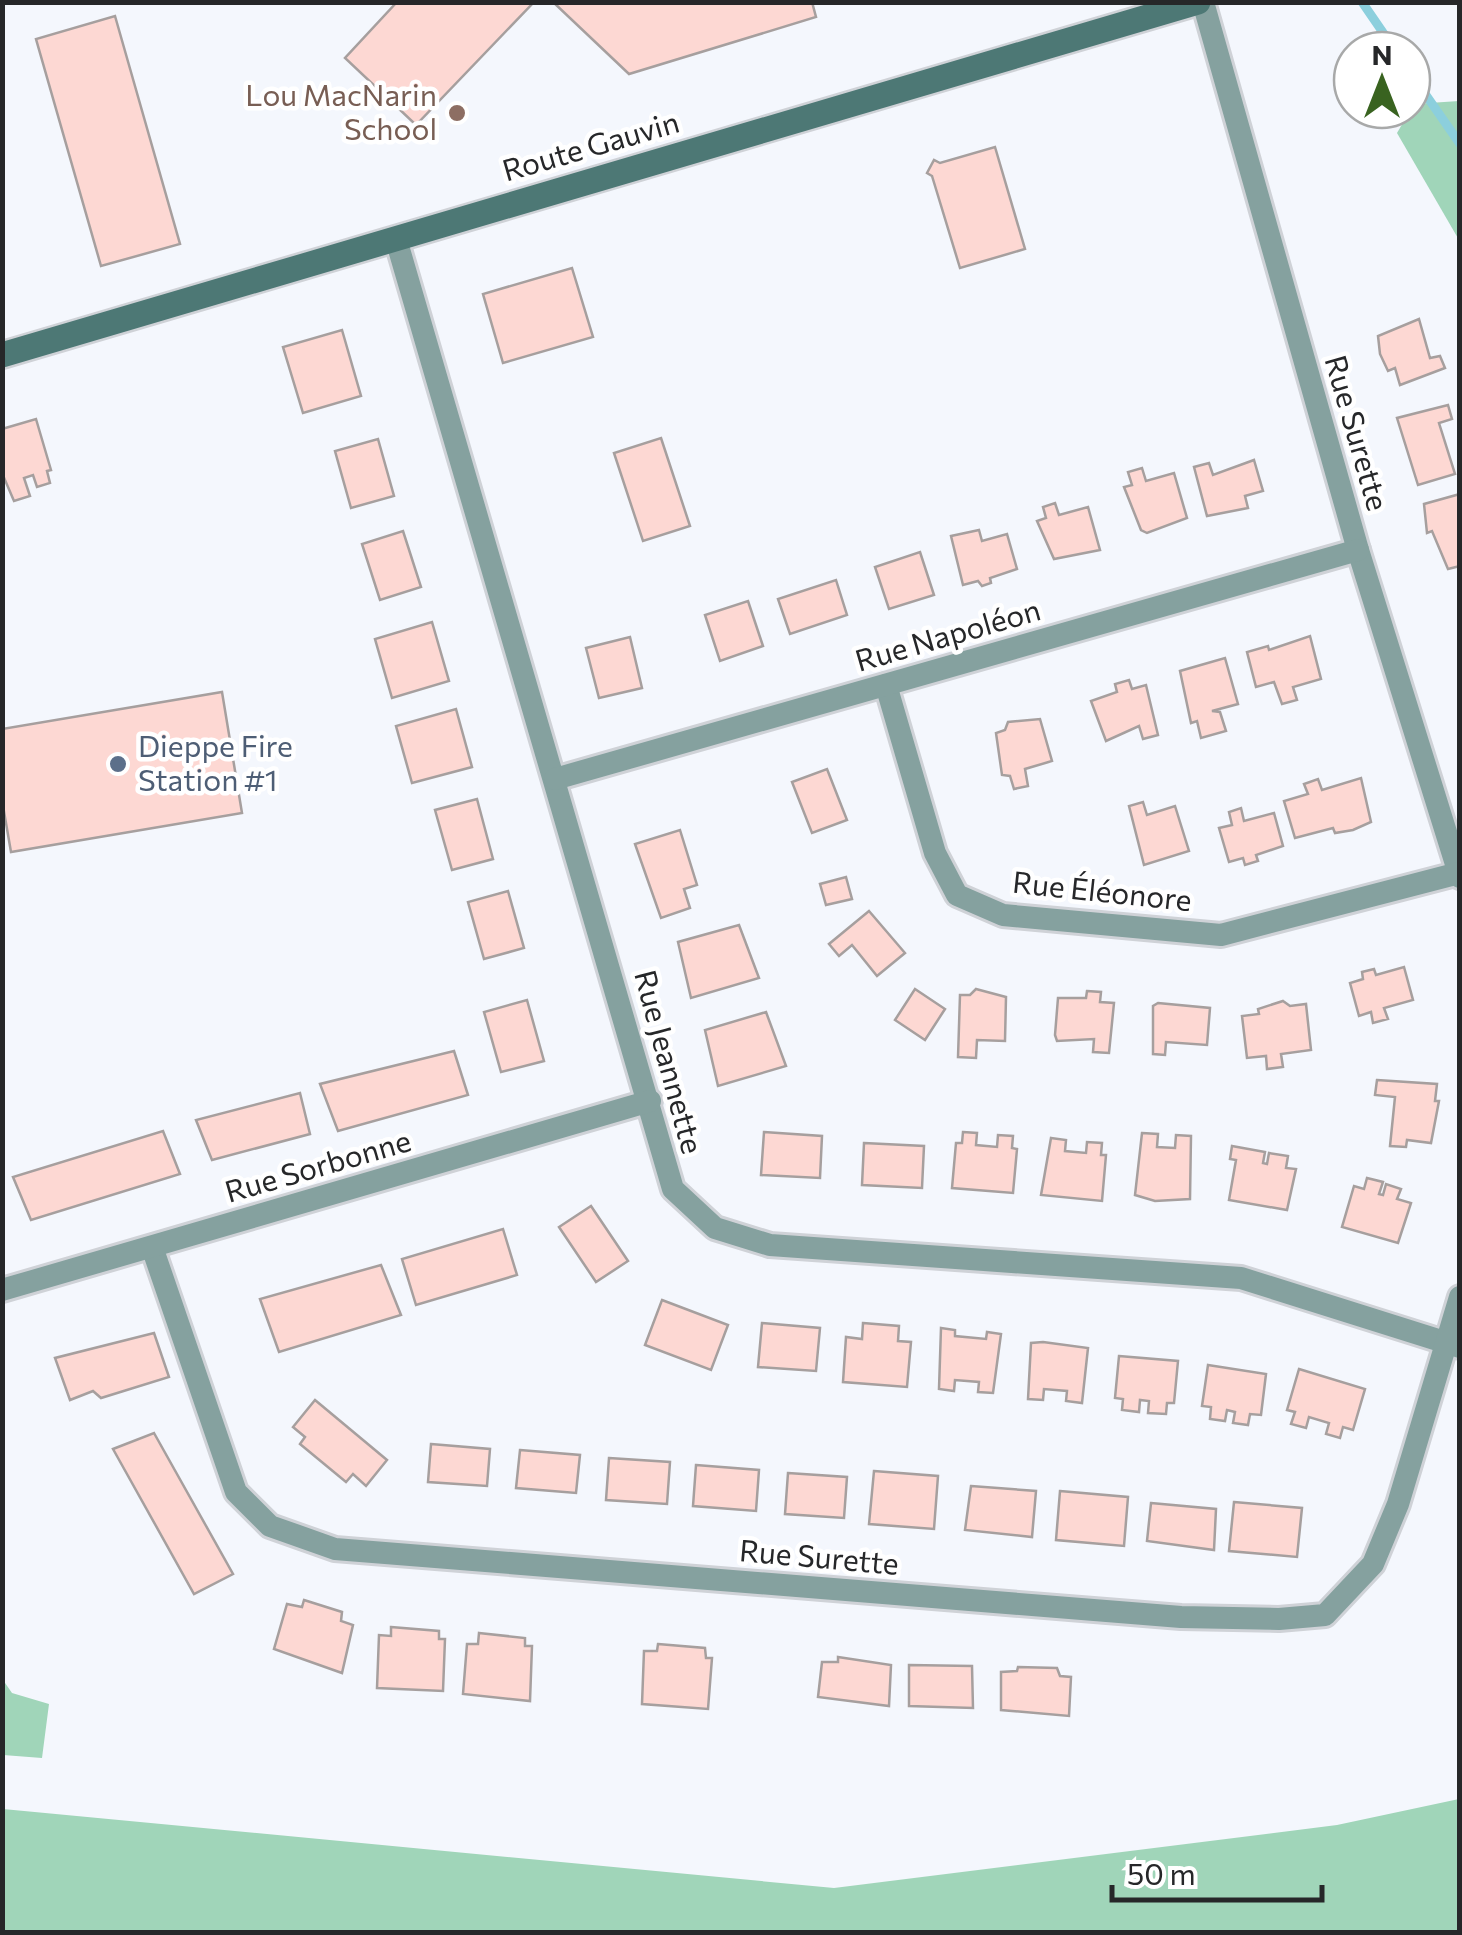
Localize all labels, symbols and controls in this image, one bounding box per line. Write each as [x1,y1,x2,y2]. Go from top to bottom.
north arrow [1332,30,1432,130]
text: N [1372,37,1393,71]
place label: Lou MacNarin School [245,75,437,146]
marker: Lou MacNarin School [446,102,468,124]
street label: Route Gauvin [498,102,683,187]
street label: Rue Surette [1319,350,1398,514]
street label: Rue Napoléon [851,590,1044,678]
place label: Dieppe Fire Station #1 [138,726,293,797]
marker: Dieppe Fire Station #1 [107,753,129,775]
street label: Rue Éléonore [1011,862,1194,917]
street label: Rue Jeannette [628,965,713,1157]
street label: Rue Sorbonne [220,1120,415,1209]
street label: Rue Surette [738,1530,900,1581]
scale bar [1112,1840,1322,1902]
text: 50 m [1127,1854,1196,1891]

